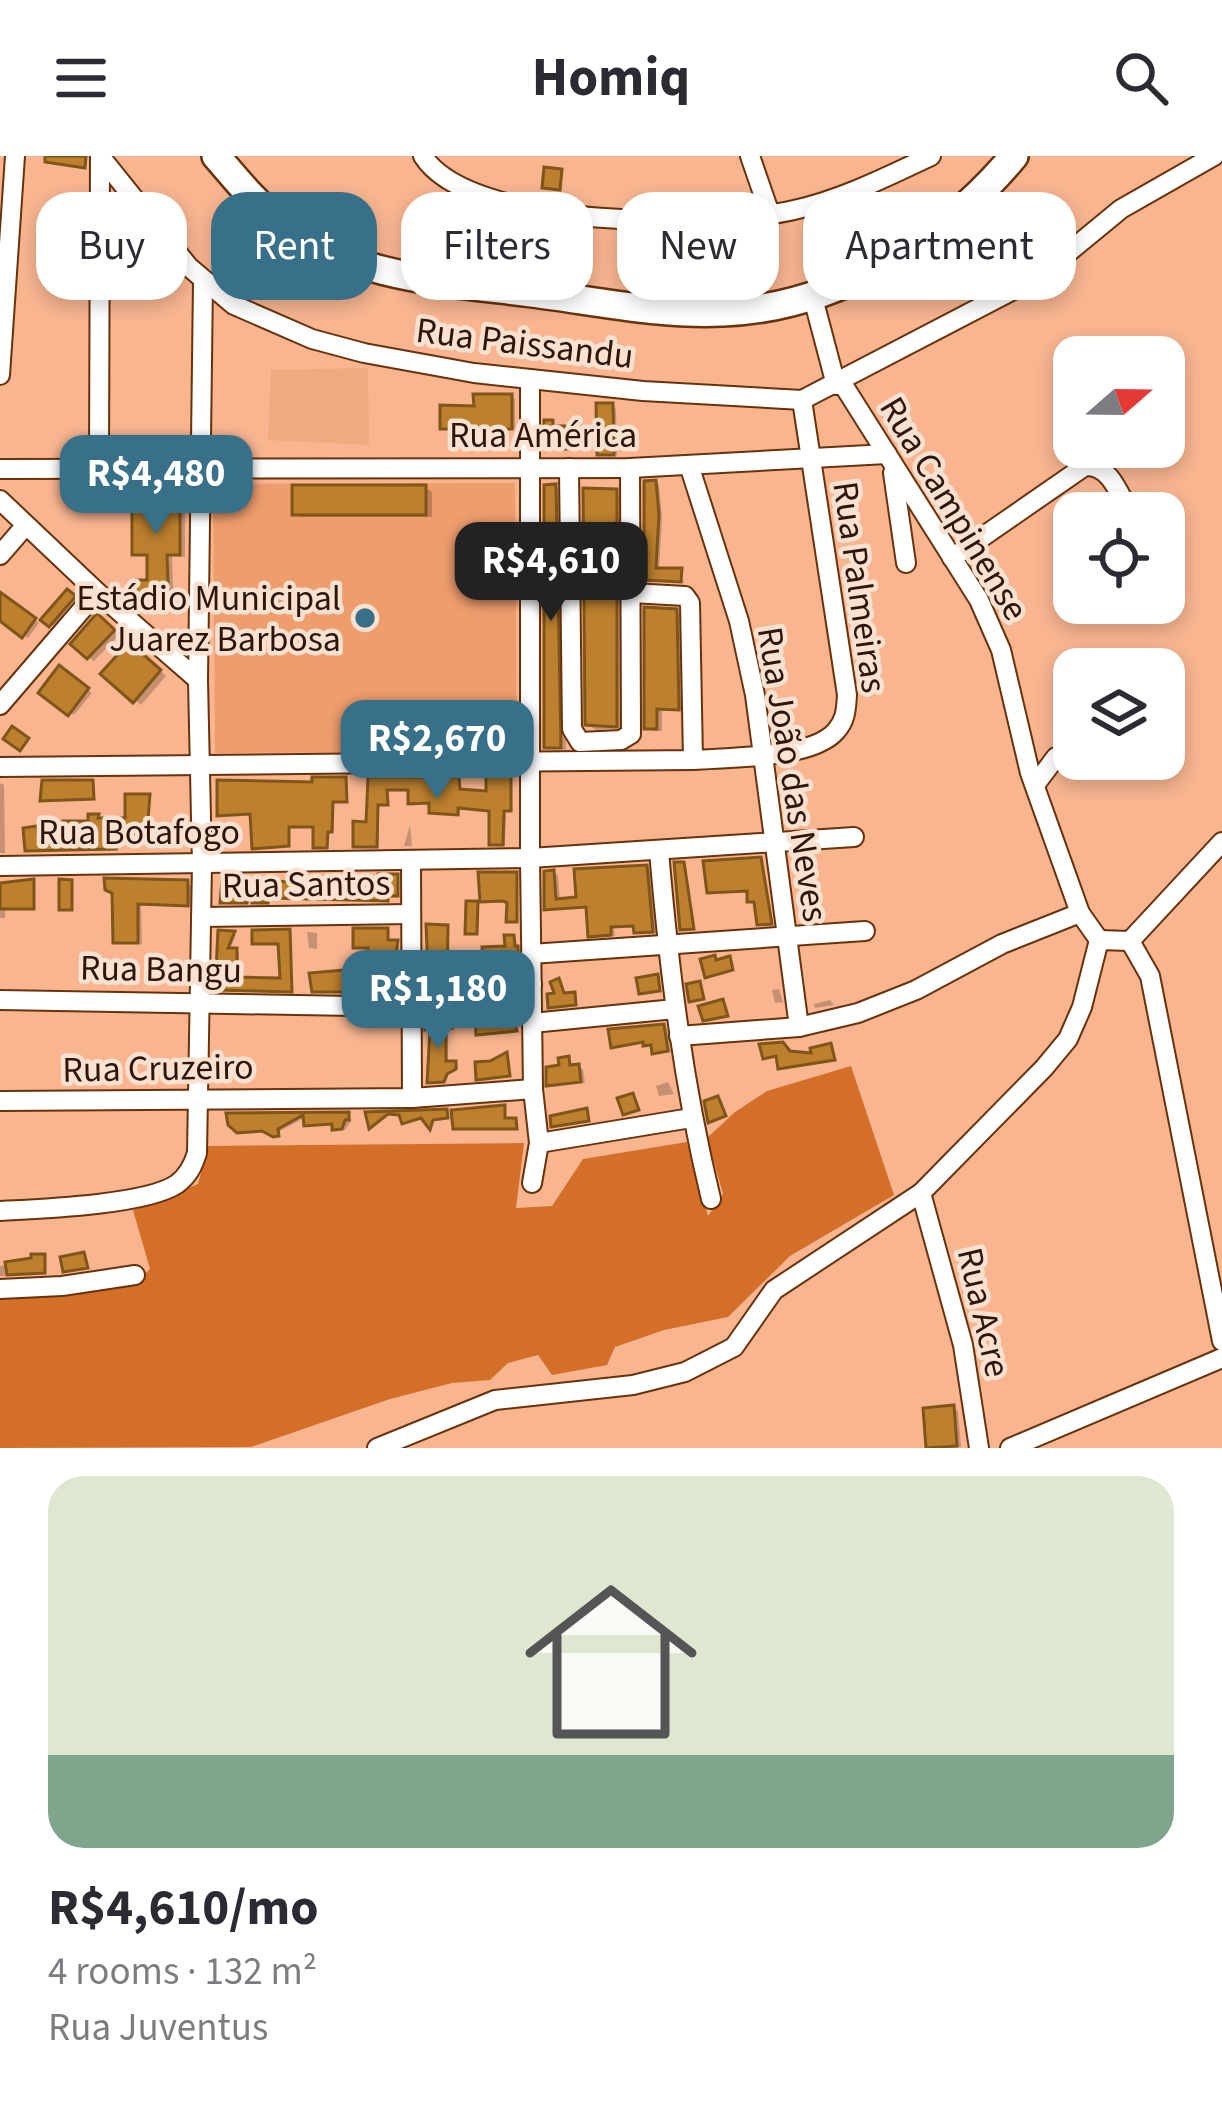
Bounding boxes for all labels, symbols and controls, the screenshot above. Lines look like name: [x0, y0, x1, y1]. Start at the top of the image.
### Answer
text: Homiq: [532, 40, 690, 117]
icon: menu: [48, 45, 114, 111]
icon: search: [1108, 45, 1174, 111]
chip: Buy: [36, 192, 187, 300]
chip: Rent: [211, 192, 377, 300]
chip: Filters: [401, 192, 593, 300]
chip: New: [617, 192, 779, 300]
chip: Apartment: [803, 192, 1076, 300]
street label: Rua Paissandu: [413, 305, 637, 382]
north arrow: [1053, 336, 1185, 468]
map controls: [1053, 336, 1185, 780]
street label: Rua Campinense: [867, 387, 1041, 630]
street label: Rua América: [449, 410, 637, 461]
pin: R$4,480: [45, 435, 267, 537]
text: R$4,480: [87, 446, 225, 502]
street label: Rua Palmeiras: [819, 478, 900, 696]
button: locate: [1053, 492, 1185, 624]
pin: R$4,610: [440, 522, 662, 624]
text: R$4,610: [482, 533, 620, 589]
place label: Estádio Municipal Juarez Barbosa: [76, 573, 341, 665]
marker: Estádio Municipal Juarez Barbosa: [352, 605, 378, 631]
street label: Rua João das Neves: [744, 623, 841, 925]
button: layers: [1053, 648, 1185, 780]
pin: R$2,670: [326, 700, 548, 802]
text: R$2,670: [368, 711, 506, 767]
street label: Rua Botafogo: [38, 807, 240, 858]
street label: Rua Santos: [221, 858, 391, 911]
street label: Rua Bangu: [79, 943, 242, 996]
pin: R$1,180: [327, 950, 549, 1052]
text: R$1,180: [369, 961, 507, 1017]
street label: Rua Cruzeiro: [62, 1041, 254, 1096]
street label: Rua Acre: [944, 1243, 1023, 1382]
icon: home: [503, 1554, 719, 1770]
text: R$4,610/mo: [48, 1872, 319, 1944]
text: 4 rooms · 132 m²: [48, 1944, 317, 2000]
text: Rua Juventus: [48, 2000, 268, 2056]

